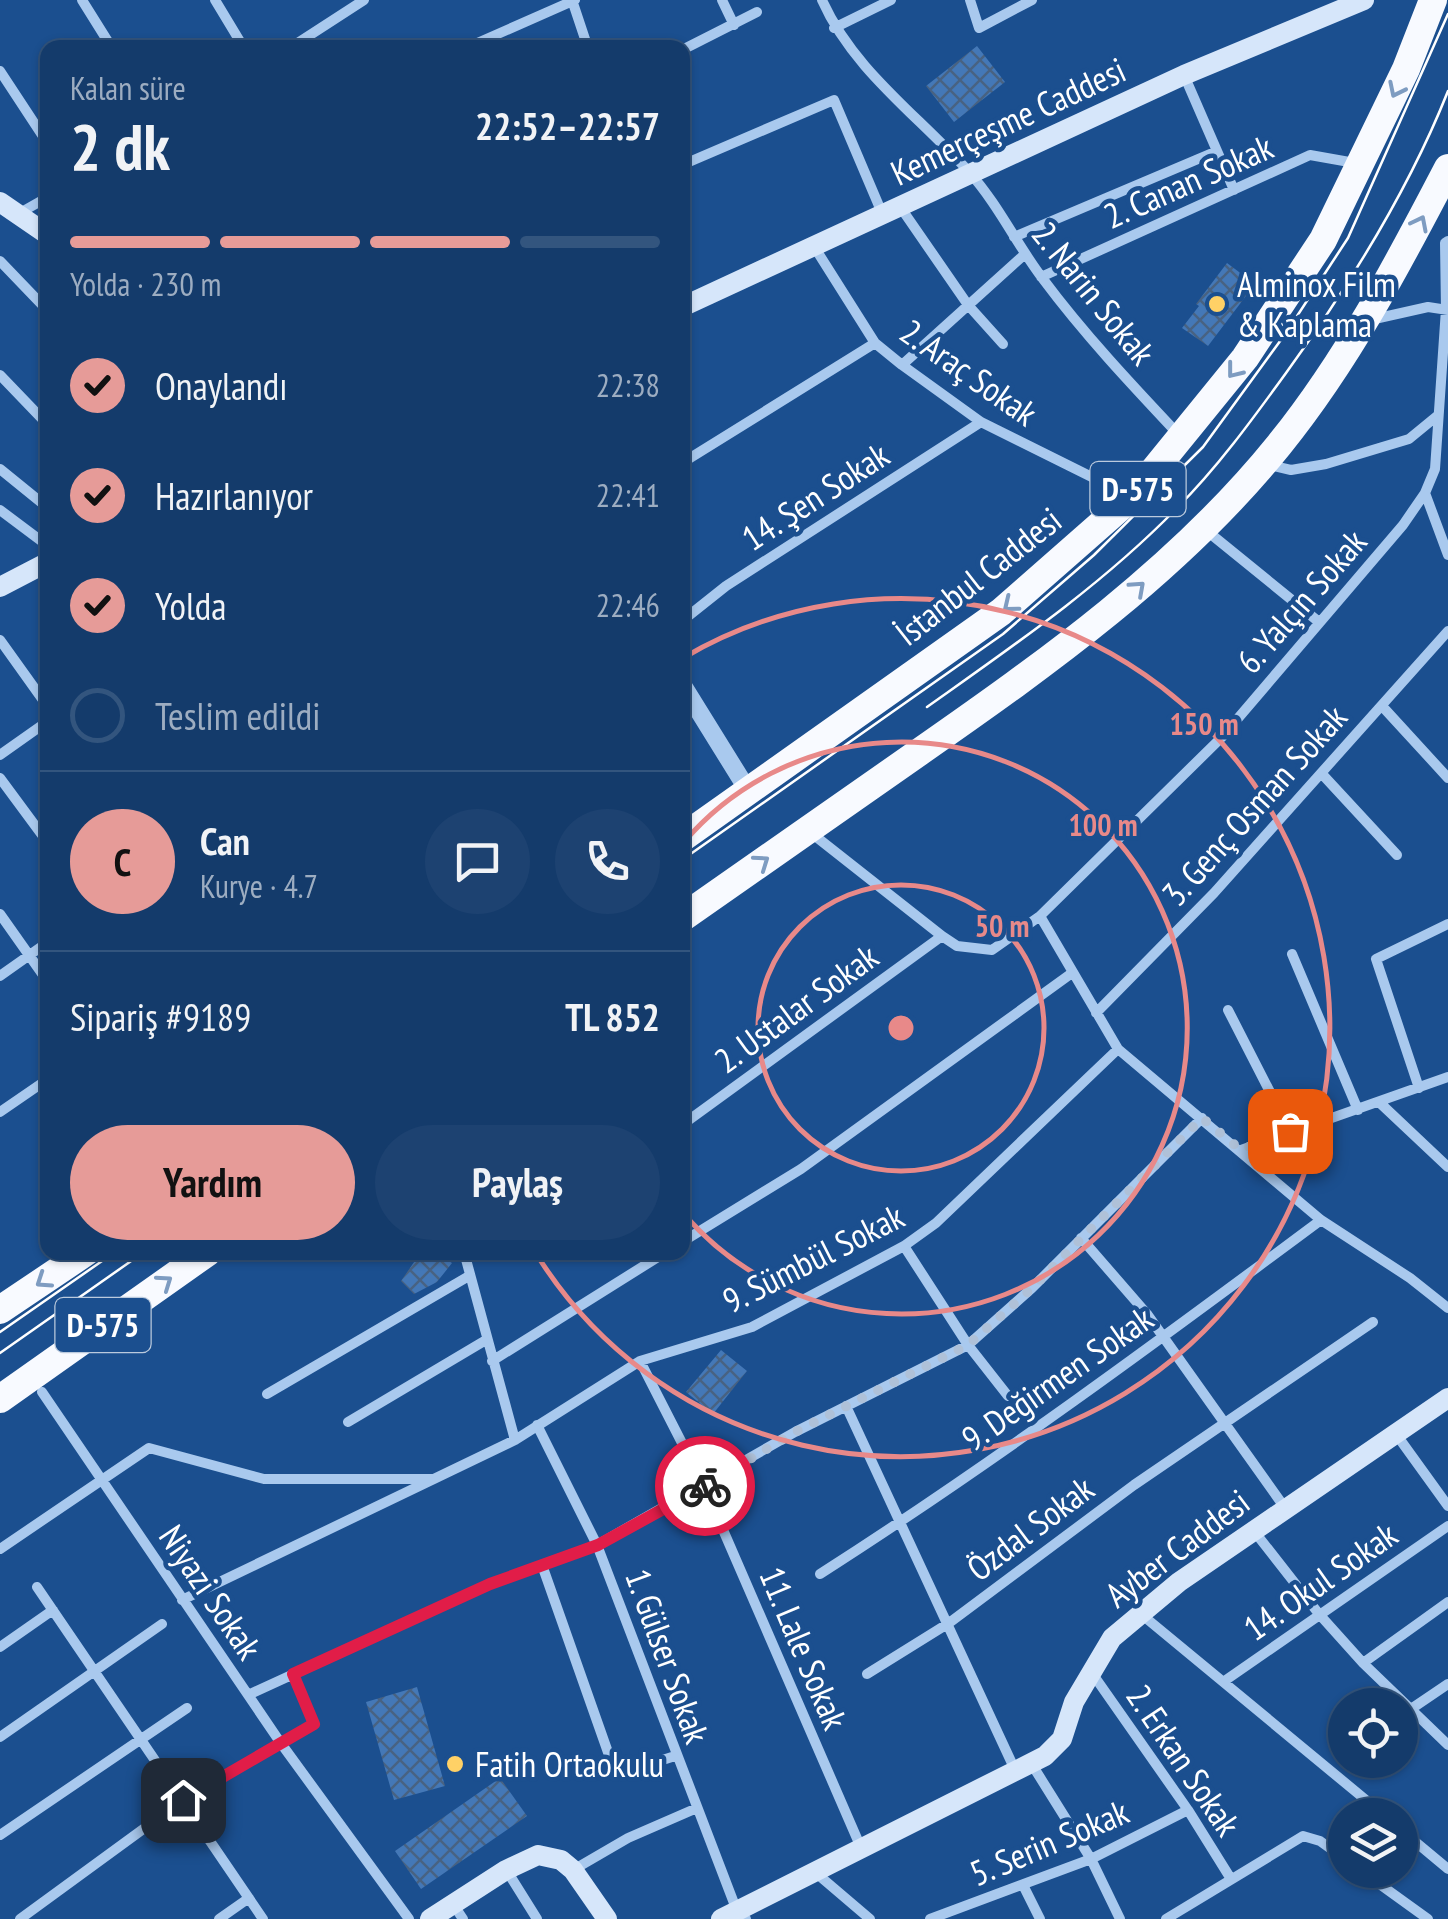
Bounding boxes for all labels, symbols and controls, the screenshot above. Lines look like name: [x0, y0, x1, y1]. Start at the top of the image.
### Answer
street label: Kemerçeşme Caddesi: [883, 47, 1133, 195]
text: Kalan süre: [70, 67, 186, 109]
one-way arrow: [1389, 80, 1409, 98]
text: 22:52–22:57: [475, 101, 660, 150]
text: 2 dk: [70, 104, 170, 188]
street label: 2. Canan Sokak: [1096, 123, 1280, 239]
street label: 2. Narin Sokak: [1022, 212, 1166, 374]
one-way arrow: [1408, 215, 1427, 233]
place label: Alminox Film & Kaplama: [1237, 261, 1396, 347]
text: Yolda · 230 m: [70, 263, 221, 305]
marker: Alminox Film & Kaplama: [1206, 293, 1228, 315]
street label: 2. Araç Sokak: [892, 308, 1047, 436]
icon: check: [70, 358, 125, 413]
one-way arrow: [1229, 360, 1246, 378]
text: Onaylandı: [155, 361, 287, 410]
text: 22:38: [596, 364, 660, 406]
street label: 14. Şen Sokak: [733, 431, 898, 561]
road number: D-575: [1090, 462, 1186, 516]
icon: check: [70, 468, 125, 523]
text: Hazırlanıyor: [155, 471, 313, 520]
text: 22:41: [596, 474, 660, 516]
street label: İstanbul Caddesi: [886, 497, 1070, 655]
street label: 6. Yalçın Sokak: [1226, 519, 1376, 683]
icon: check: [70, 578, 125, 633]
text: Yolda: [155, 581, 226, 630]
one-way arrow: [1126, 582, 1145, 600]
text: 22:46: [596, 584, 660, 626]
one-way arrow: [1003, 593, 1021, 611]
text: Teslim edildi: [155, 691, 320, 740]
street label: 3. Genç Osman Sokak: [1152, 694, 1357, 915]
text: 150 m: [1169, 704, 1239, 743]
text: 100 m: [1068, 805, 1138, 844]
button: chat: [425, 809, 530, 914]
button: phone: [555, 809, 660, 914]
text: Can: [200, 816, 250, 865]
text: C: [114, 837, 131, 886]
one-way arrow: [751, 856, 770, 874]
text: Kurye · 4.7: [200, 865, 318, 907]
text: 50 m: [975, 906, 1029, 945]
street label: 2. Ustalar Sokak: [705, 933, 887, 1083]
text: Sipariş #9189: [70, 992, 251, 1041]
text: TL 852: [565, 992, 660, 1041]
centre of rings: [883, 1010, 919, 1046]
pin: [1248, 1089, 1333, 1174]
icon: bag: [1263, 1104, 1318, 1159]
button: Yardım: [70, 1125, 355, 1240]
button: Paylaş: [375, 1125, 660, 1240]
street label: 9. Sümbül Sokak: [715, 1193, 912, 1323]
one-way arrow: [36, 1269, 54, 1288]
one-way arrow: [154, 1276, 173, 1294]
street label: 9. Değirmen Sokak: [952, 1295, 1162, 1461]
road number: D-575: [56, 1298, 150, 1352]
courier: [655, 1436, 755, 1536]
icon: bike: [678, 1459, 733, 1514]
street label: Özdal Sokak: [957, 1465, 1103, 1591]
street label: Ayber Caddesi: [1096, 1479, 1258, 1617]
street label: 14. Okul Sokak: [1234, 1511, 1406, 1651]
street label: Niyazi Sokak: [149, 1516, 273, 1668]
street label: 11. Lale Sokak: [749, 1560, 859, 1737]
street label: 1. Gülser Sokak: [615, 1563, 721, 1750]
street label: 2. Erkan Sokak: [1116, 1675, 1252, 1845]
map controls: [1328, 1688, 1418, 1888]
button: locate: [1328, 1688, 1418, 1778]
place label: Fatih Ortaokulu: [475, 1741, 664, 1787]
marker: Fatih Ortaokulu: [444, 1753, 466, 1775]
pin: [141, 1758, 226, 1843]
icon: home: [156, 1773, 211, 1828]
street label: 5. Serin Sokak: [963, 1788, 1136, 1896]
button: layers: [1328, 1798, 1418, 1888]

